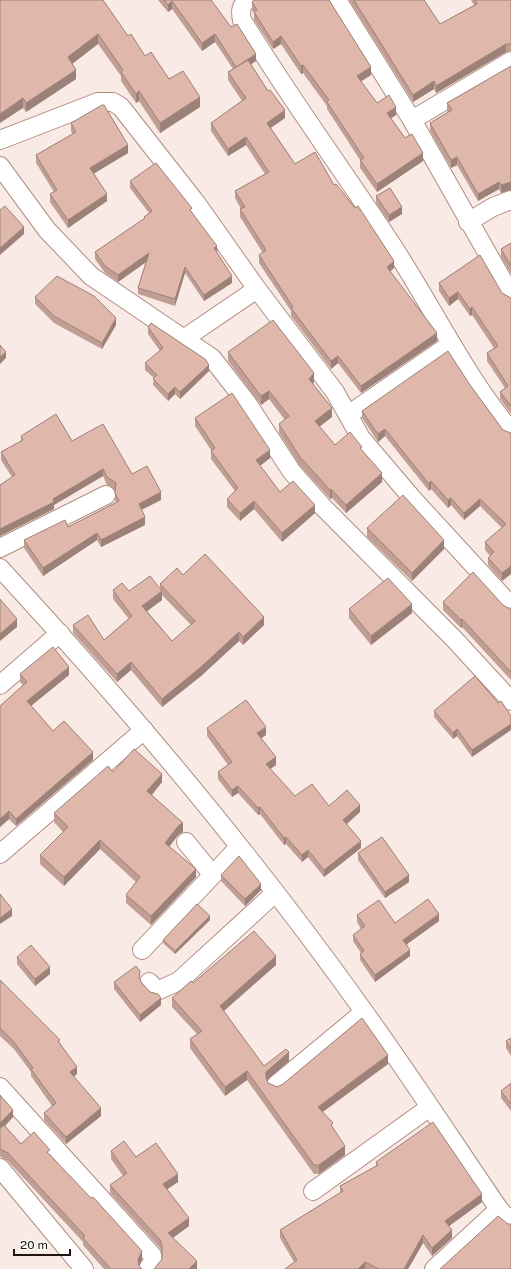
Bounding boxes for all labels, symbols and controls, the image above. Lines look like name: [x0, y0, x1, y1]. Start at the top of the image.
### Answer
scale bar: [14, 1231, 70, 1257]
text: 20 m: [20, 1238, 48, 1252]

